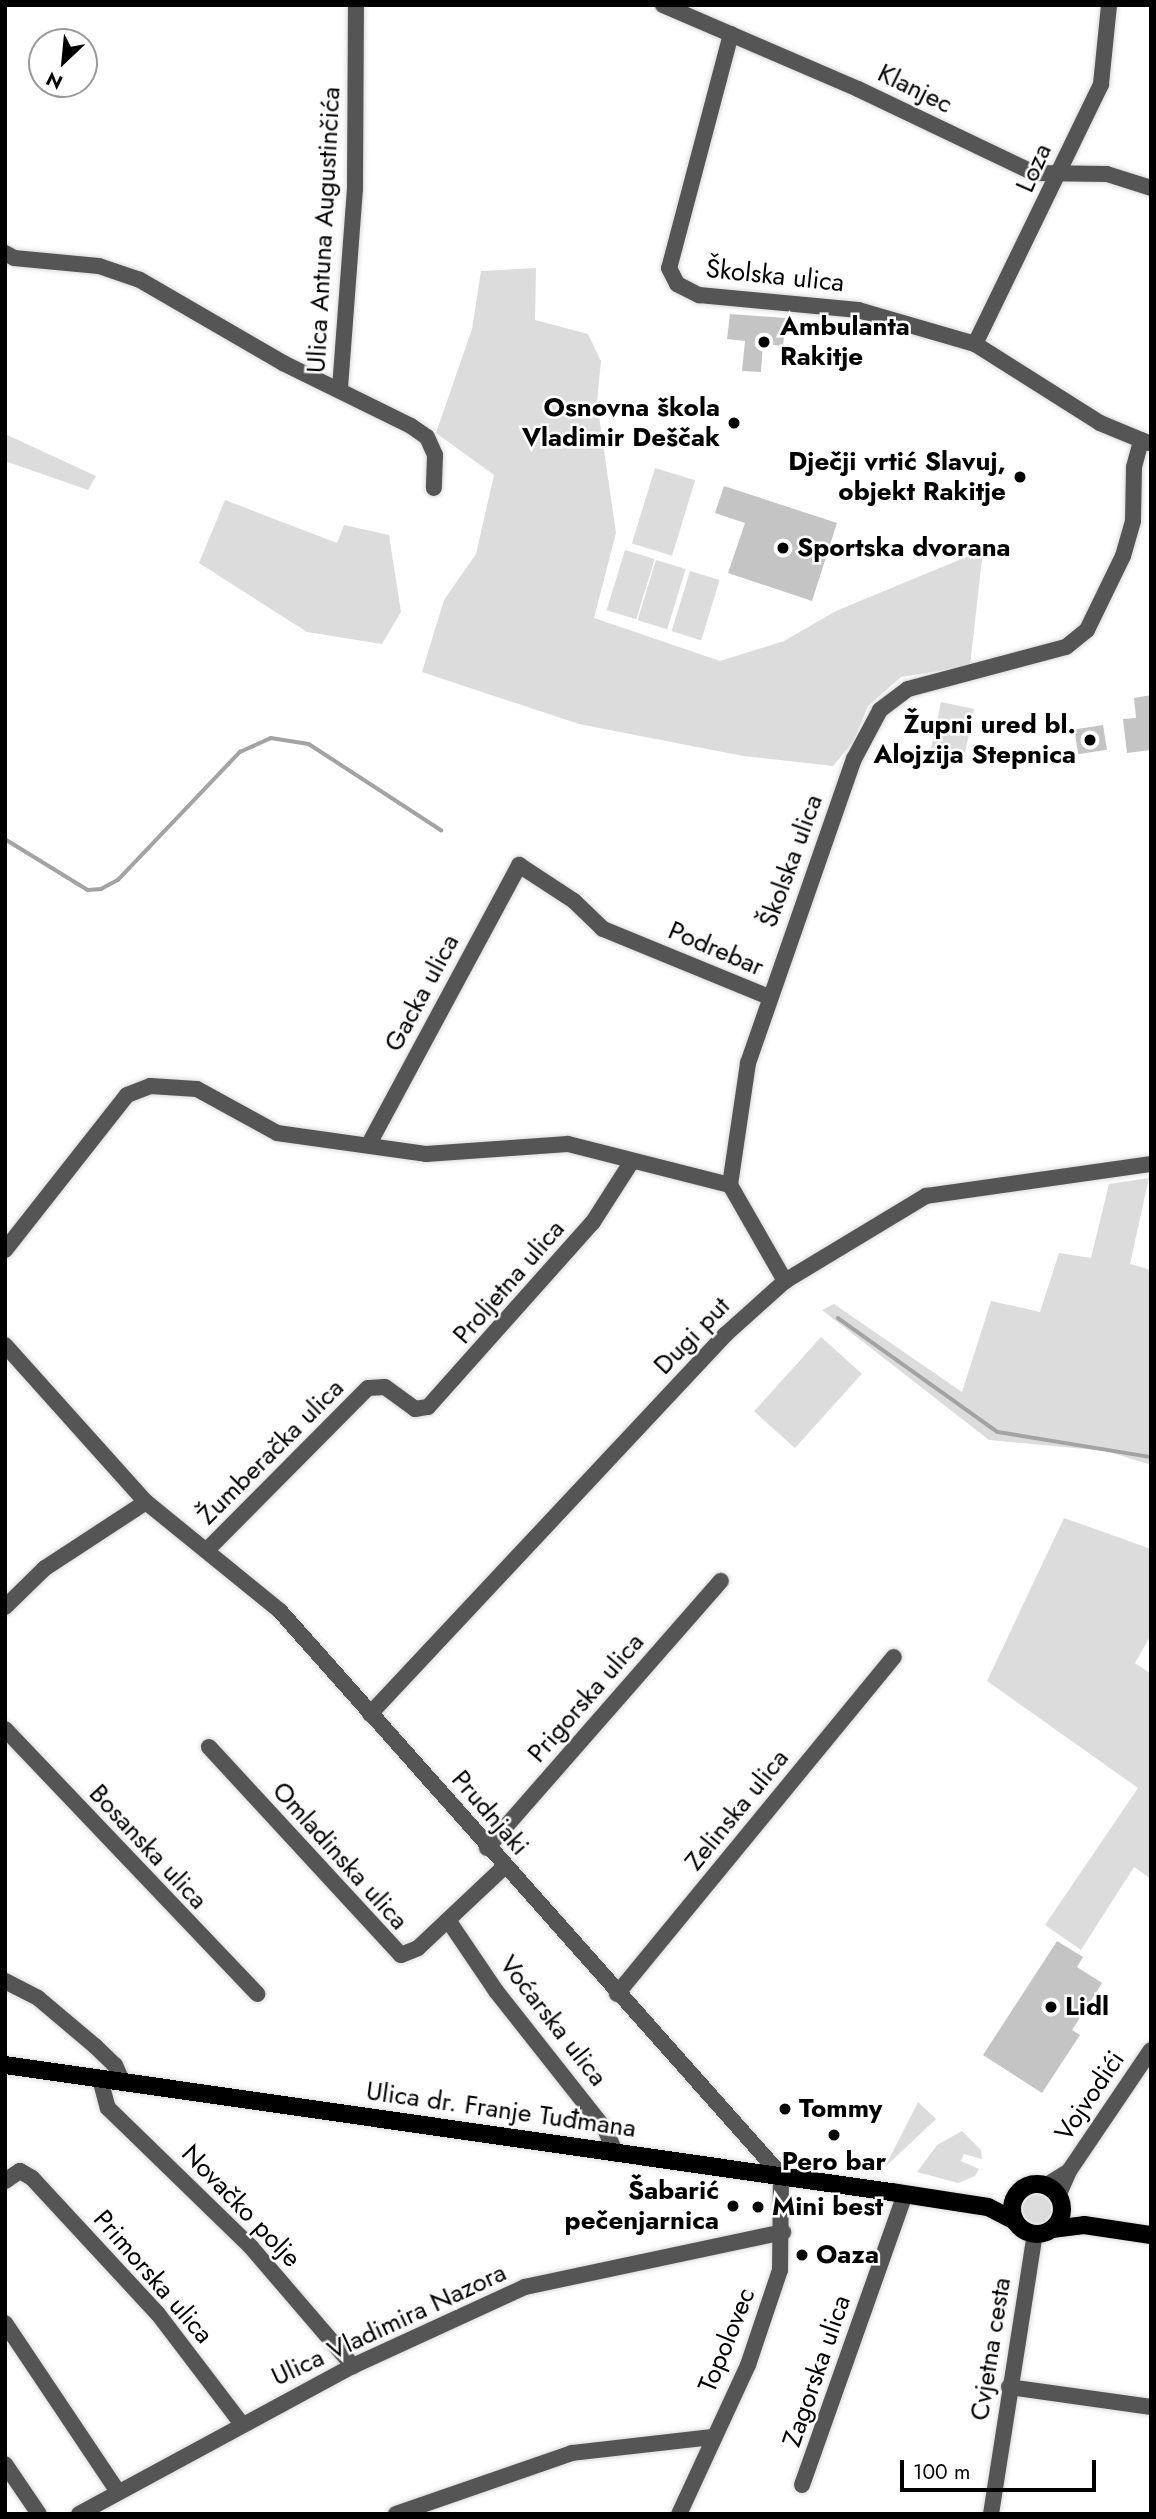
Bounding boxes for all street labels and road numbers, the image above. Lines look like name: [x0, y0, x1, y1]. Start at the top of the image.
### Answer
street label: Klanjec: [873, 58, 957, 120]
street label: Ulica Antuna Augustinčića: [301, 86, 347, 374]
street label: Loza: [1010, 139, 1058, 197]
street label: Školska ulica: [704, 253, 846, 299]
street label: Školska ulica: [753, 790, 829, 932]
street label: Podrebar: [664, 915, 768, 983]
street label: Gacka ulica: [378, 929, 466, 1057]
street label: Proljetna ulica: [447, 1214, 571, 1350]
street label: Dugi put: [648, 1291, 736, 1381]
street label: Žumberačka ulica: [192, 1373, 350, 1531]
street label: Prigorska ulica: [521, 1627, 651, 1769]
street label: Zelinska ulica: [679, 1743, 795, 1877]
street label: Prudnjaki: [445, 1764, 535, 1862]
street label: Omladinska ulica: [265, 1776, 415, 1936]
street label: Bosanska ulica: [82, 1778, 214, 1916]
street label: Voćarska ulica: [492, 1950, 614, 2092]
street label: Vojvodići: [1049, 2045, 1131, 2147]
street label: Ulica dr. Franje Tuđmana: [364, 2076, 638, 2144]
street label: Novačko polje: [175, 2138, 307, 2274]
street label: Primorska ulica: [87, 2204, 219, 2350]
street label: Ulica Vladimira Nazora: [267, 2257, 511, 2393]
street label: Cvjetna cesta: [964, 2275, 1018, 2423]
street label: Topolovec: [692, 2283, 762, 2397]
street label: Zagorska ulica: [777, 2291, 857, 2451]

